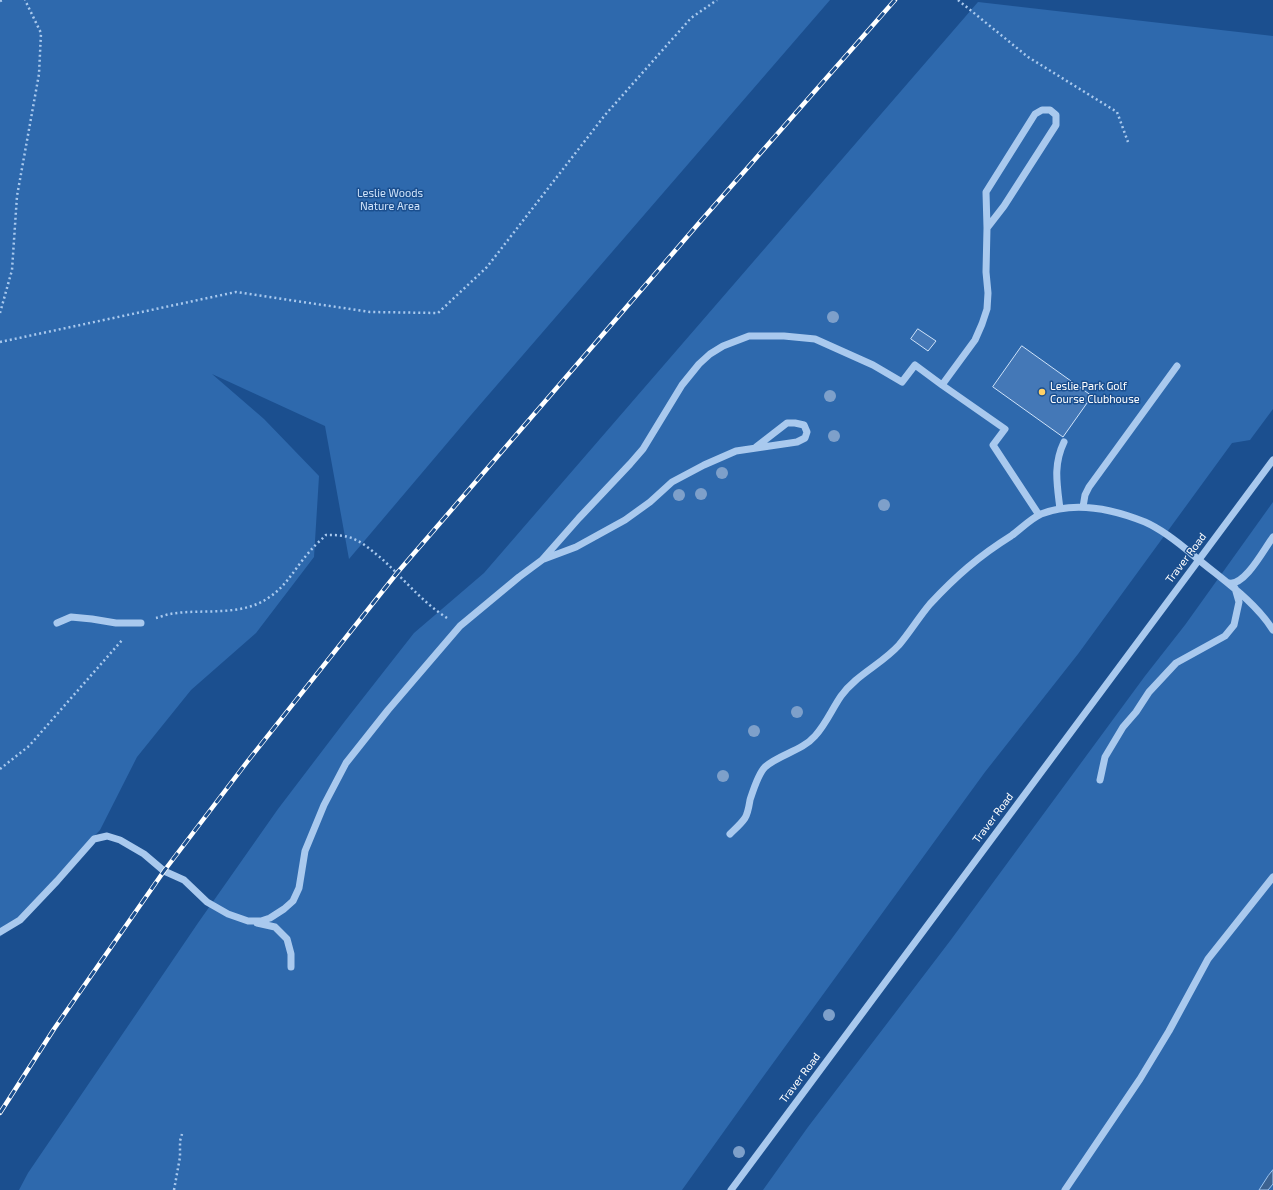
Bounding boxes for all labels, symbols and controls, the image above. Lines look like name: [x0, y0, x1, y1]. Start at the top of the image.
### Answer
park label: Leslie Woods Nature Area: [357, 186, 423, 212]
place label: Leslie Park Golf Course Clubhouse: [1050, 379, 1140, 405]
marker: Leslie Park Golf Course Clubhouse: [1037, 387, 1047, 397]
street label: Traver Road: [1163, 530, 1209, 586]
street label: Traver Road: [970, 790, 1016, 846]
street label: Traver Road: [777, 1050, 823, 1106]

